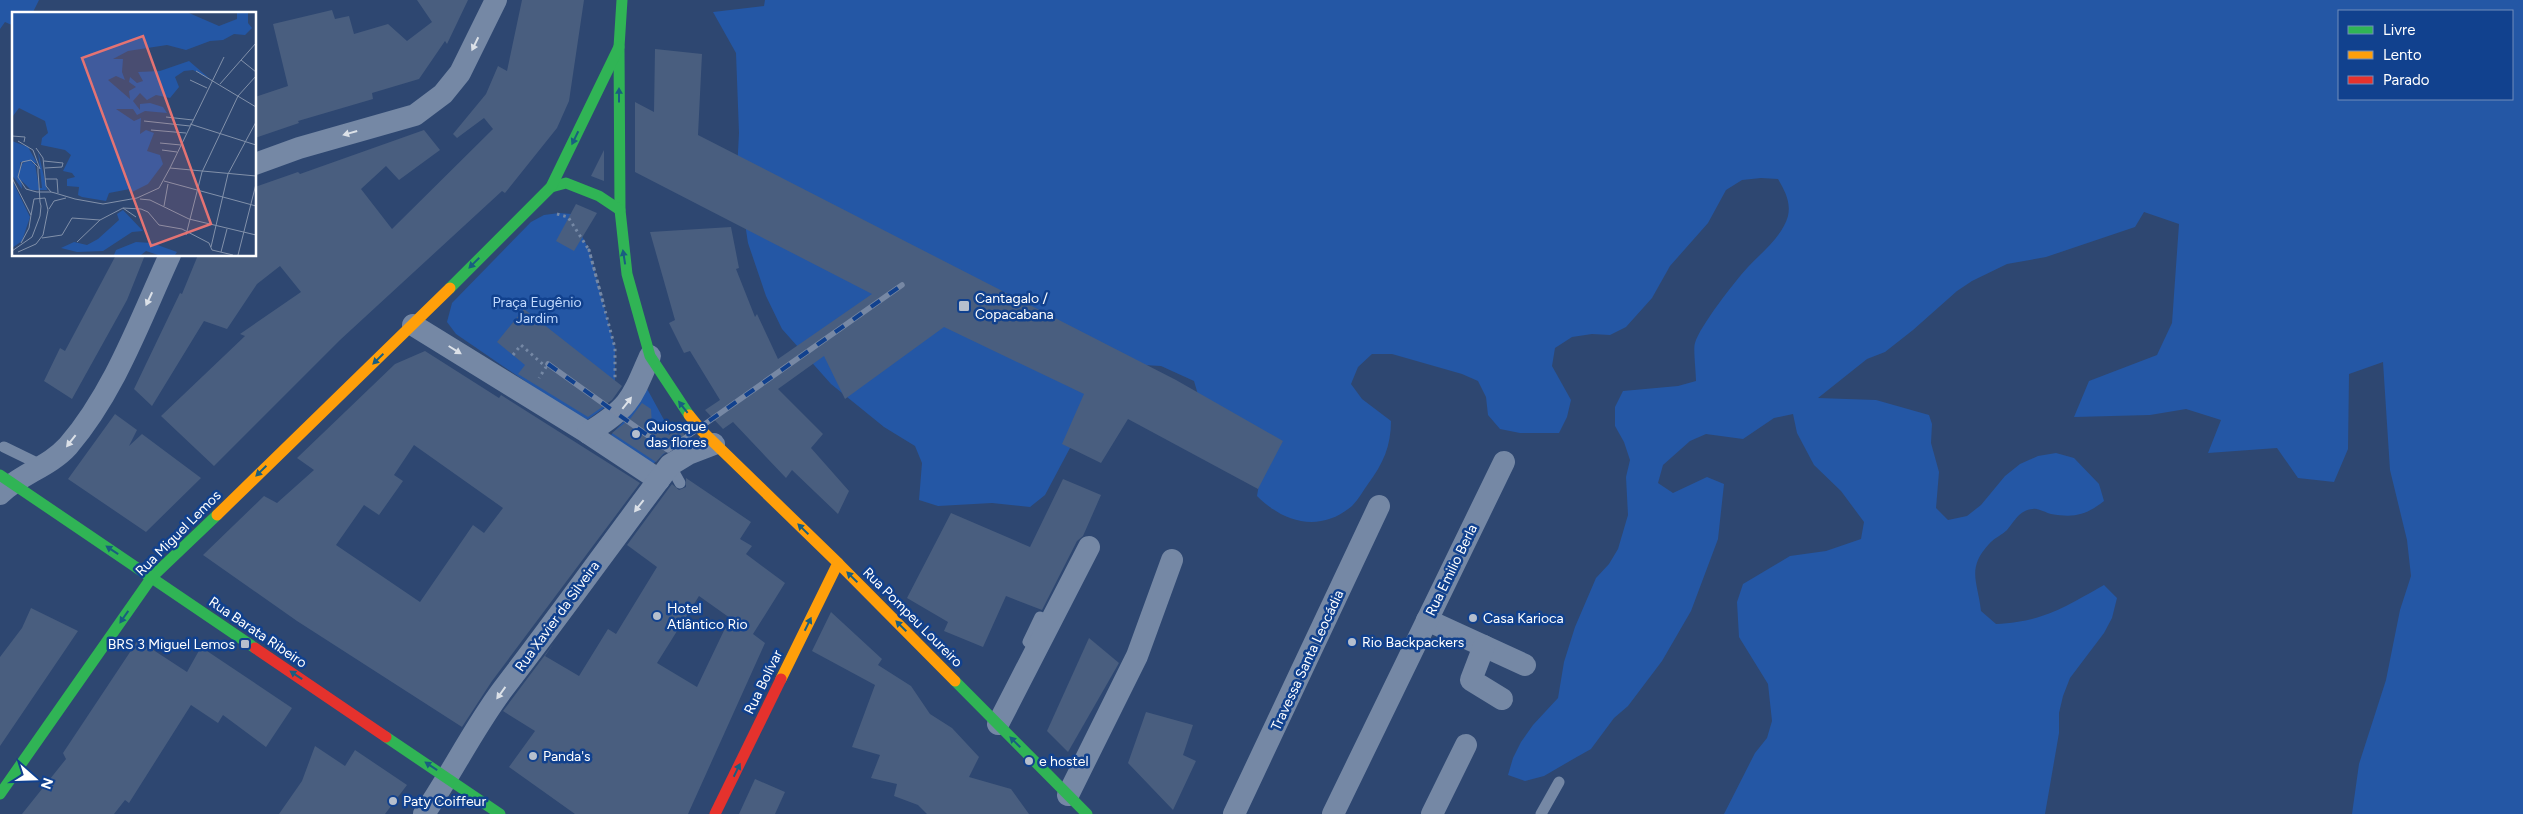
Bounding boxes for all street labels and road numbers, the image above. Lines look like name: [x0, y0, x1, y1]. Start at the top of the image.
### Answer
street label: Rua Miguel Lemos: [132, 487, 225, 580]
street label: Rua Emilio Berla: [1422, 522, 1481, 619]
street label: Rua Xavier da Silveira: [512, 558, 603, 675]
street label: Rua Pompeu Loureiro: [859, 564, 966, 671]
street label: Travessa Santa Leocádia: [1267, 587, 1347, 733]
street label: Rua Barata Ribeiro: [205, 593, 310, 671]
street label: Rua Bolívar: [741, 647, 786, 717]

